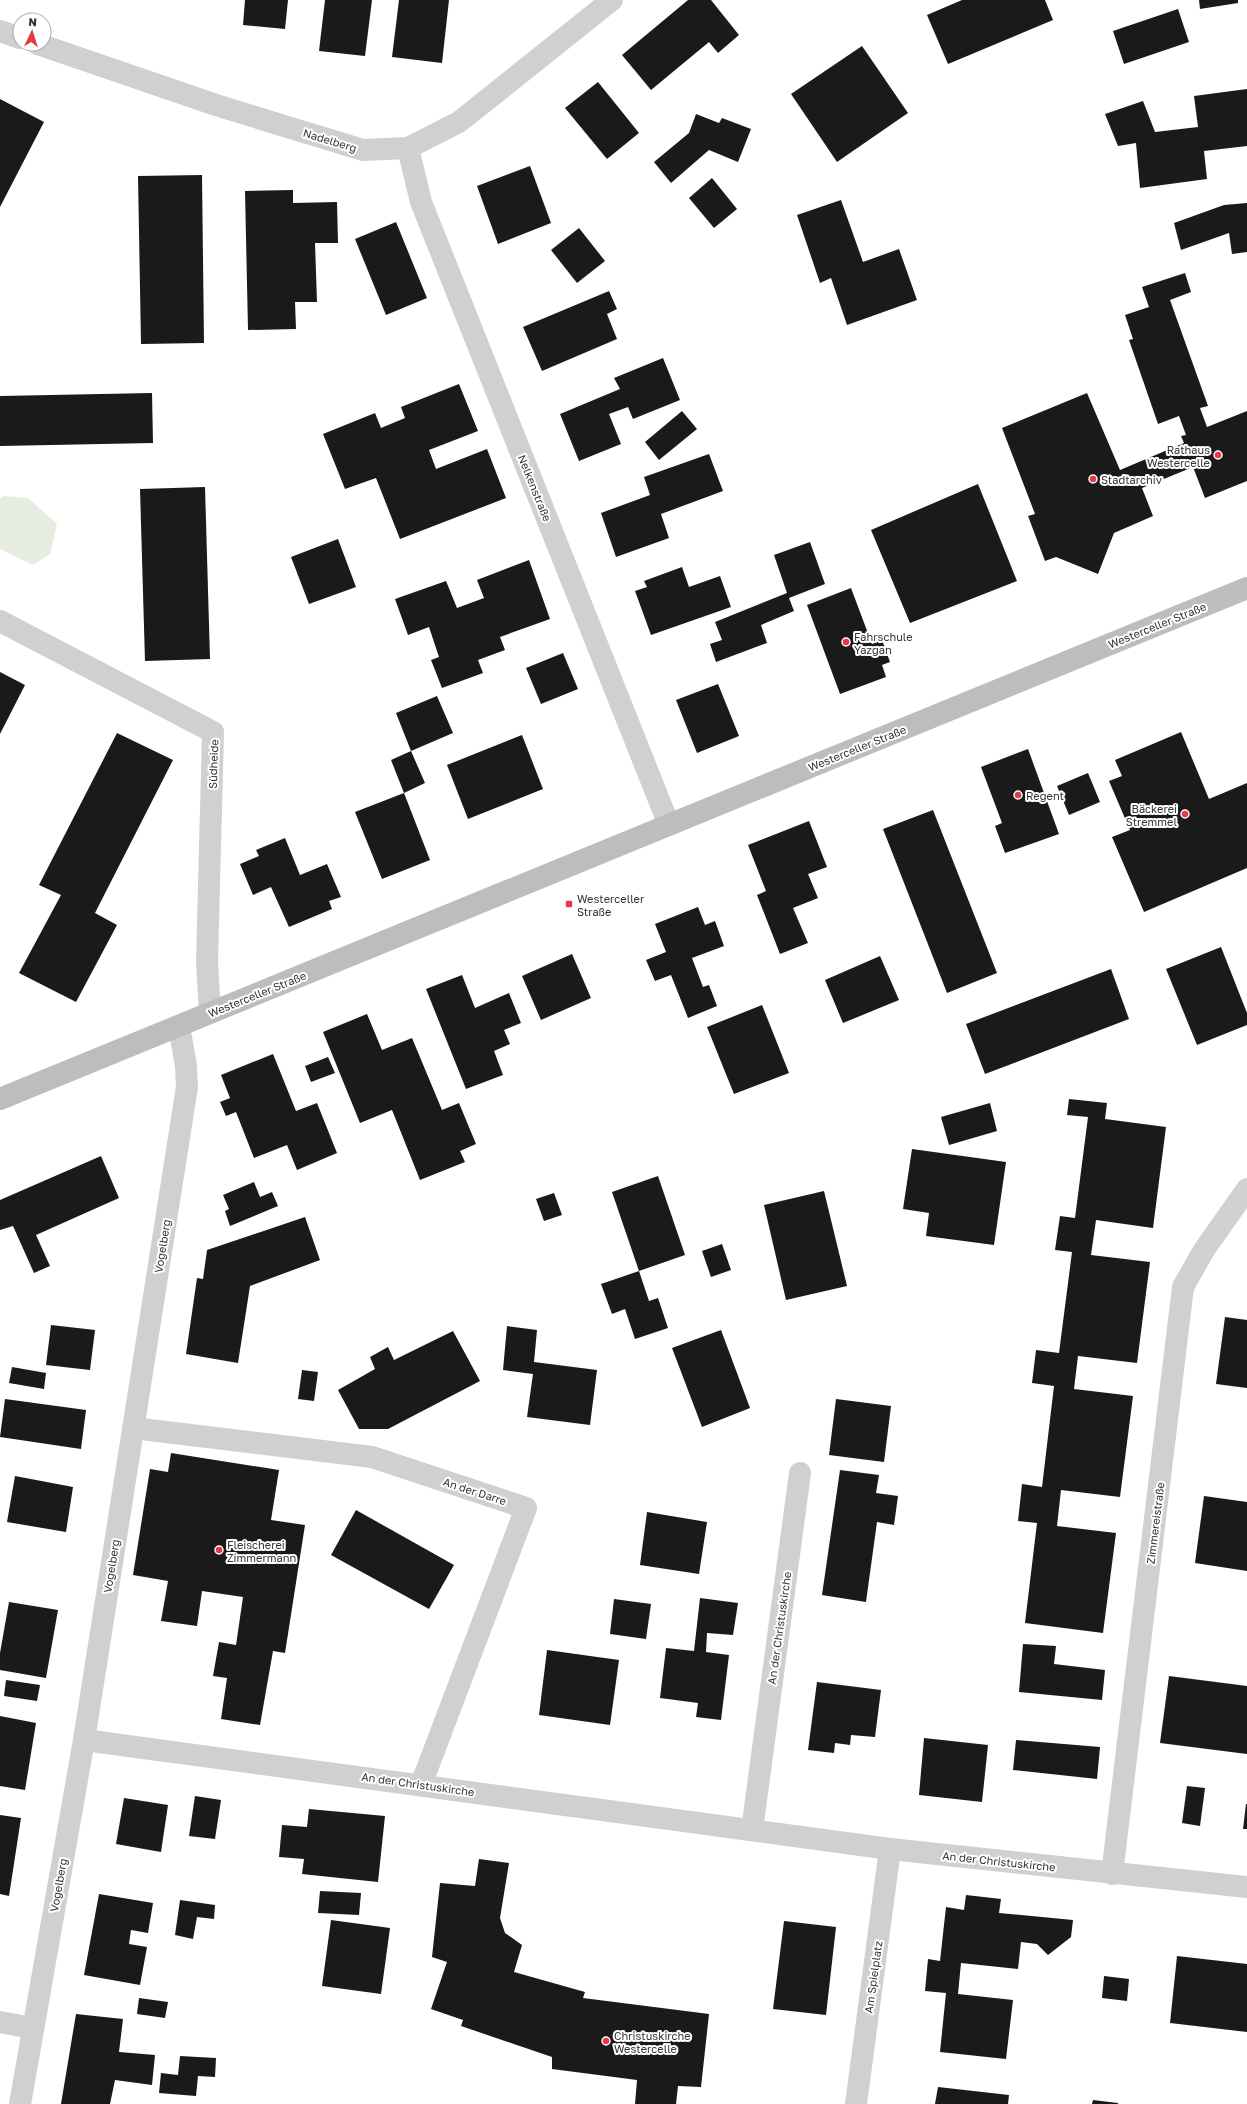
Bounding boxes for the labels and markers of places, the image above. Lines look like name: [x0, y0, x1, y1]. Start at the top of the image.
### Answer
place label: Rathaus Westercelle: [1147, 443, 1210, 469]
marker: Rathaus Westercelle: [1213, 450, 1223, 460]
place label: Stadtarchiv: [1101, 473, 1162, 486]
marker: Stadtarchiv: [1088, 474, 1098, 484]
place label: Fahrschule Yazgan: [854, 630, 913, 656]
marker: Fahrschule Yazgan: [841, 637, 851, 647]
place label: Regent: [1026, 789, 1064, 802]
marker: Regent: [1013, 790, 1023, 800]
place label: Bäckerei Stremmel: [1126, 802, 1177, 828]
marker: Bäckerei Stremmel: [1180, 809, 1190, 819]
place label: Westerceller Straße: [577, 892, 645, 918]
marker: Westerceller Straße: [564, 899, 574, 909]
place label: Fleischerei Zimmermann: [227, 1538, 296, 1564]
marker: Fleischerei Zimmermann: [214, 1545, 224, 1555]
place label: Christuskirche Westercelle: [614, 2029, 691, 2055]
marker: Christuskirche Westercelle: [601, 2036, 611, 2046]

